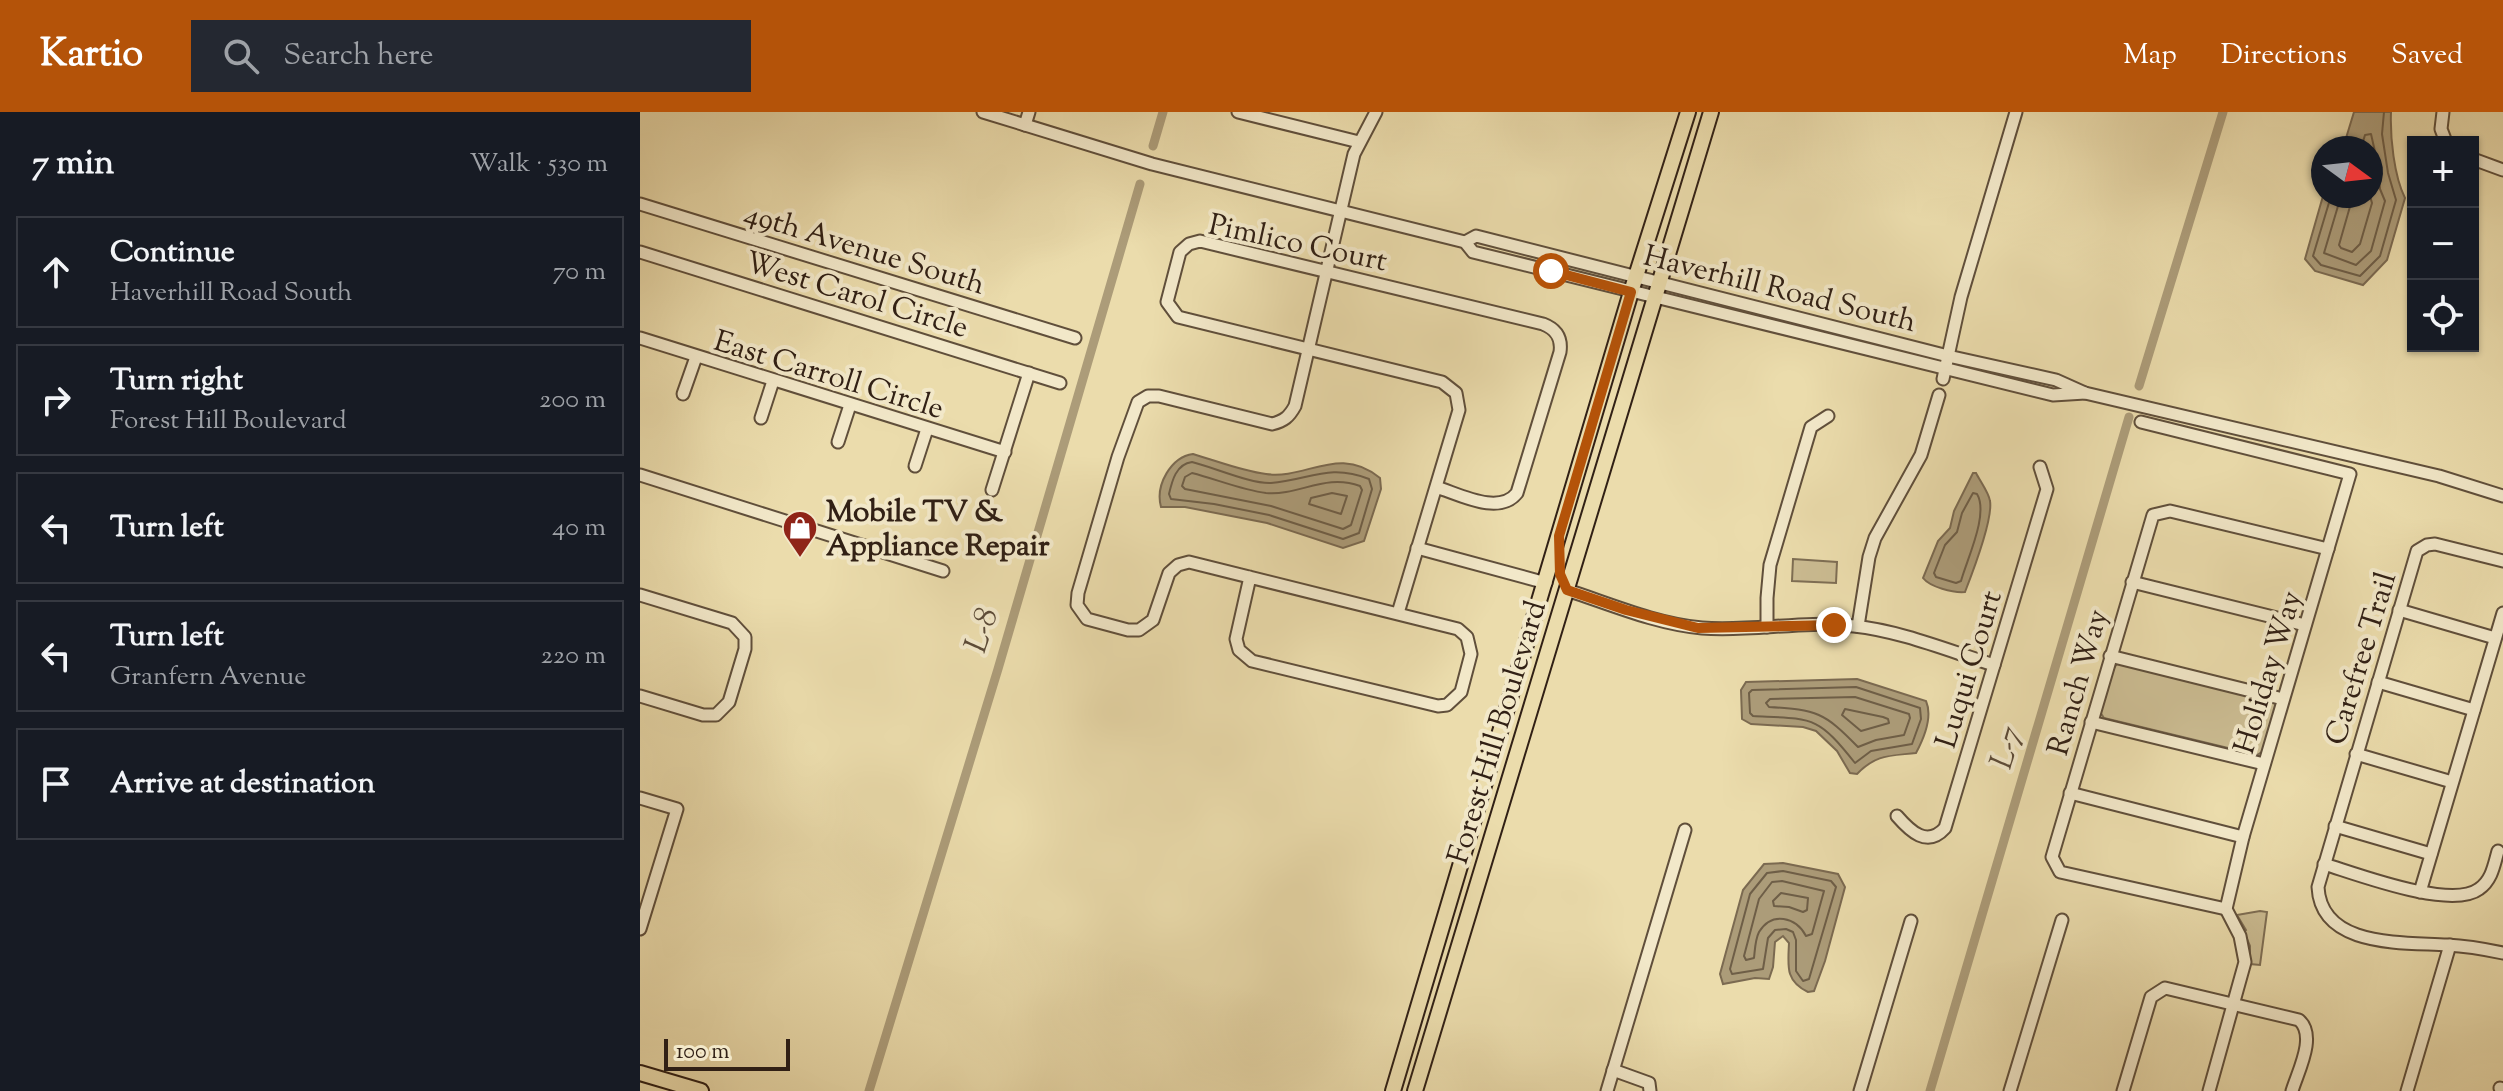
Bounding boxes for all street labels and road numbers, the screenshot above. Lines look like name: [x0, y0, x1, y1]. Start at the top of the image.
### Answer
street label: 49th Avenue South: [739, 193, 990, 308]
street label: Pimlico Court: [1204, 205, 1391, 284]
street label: Haverhill Road South: [1639, 236, 1921, 345]
street label: West Carol Circle: [739, 242, 973, 351]
street label: East Carroll Circle: [708, 321, 948, 432]
street label: Carefree Trail: [2316, 567, 2409, 751]
street label: Luqui Court: [1926, 586, 2015, 754]
street label: Holiday Way: [2224, 586, 2315, 760]
street label: Forest Hill Boulevard: [1438, 596, 1559, 870]
street label: Ranch Way: [2038, 605, 2121, 761]

